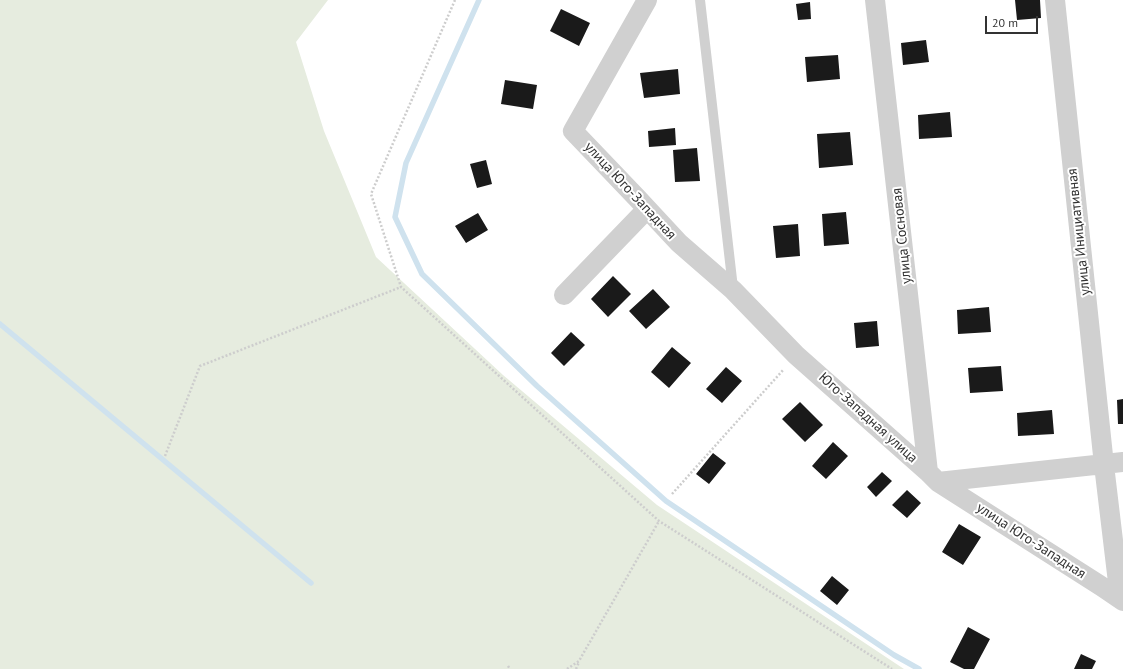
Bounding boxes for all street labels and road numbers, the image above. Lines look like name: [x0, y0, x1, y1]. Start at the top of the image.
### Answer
street label: улица Юго-Западная: [581, 139, 679, 243]
street label: улица Инициативная: [1064, 168, 1094, 296]
street label: улица Сосновая: [889, 187, 915, 285]
street label: Юго-Западная улица: [815, 369, 921, 467]
street label: улица Юго-Западная: [973, 499, 1089, 583]

